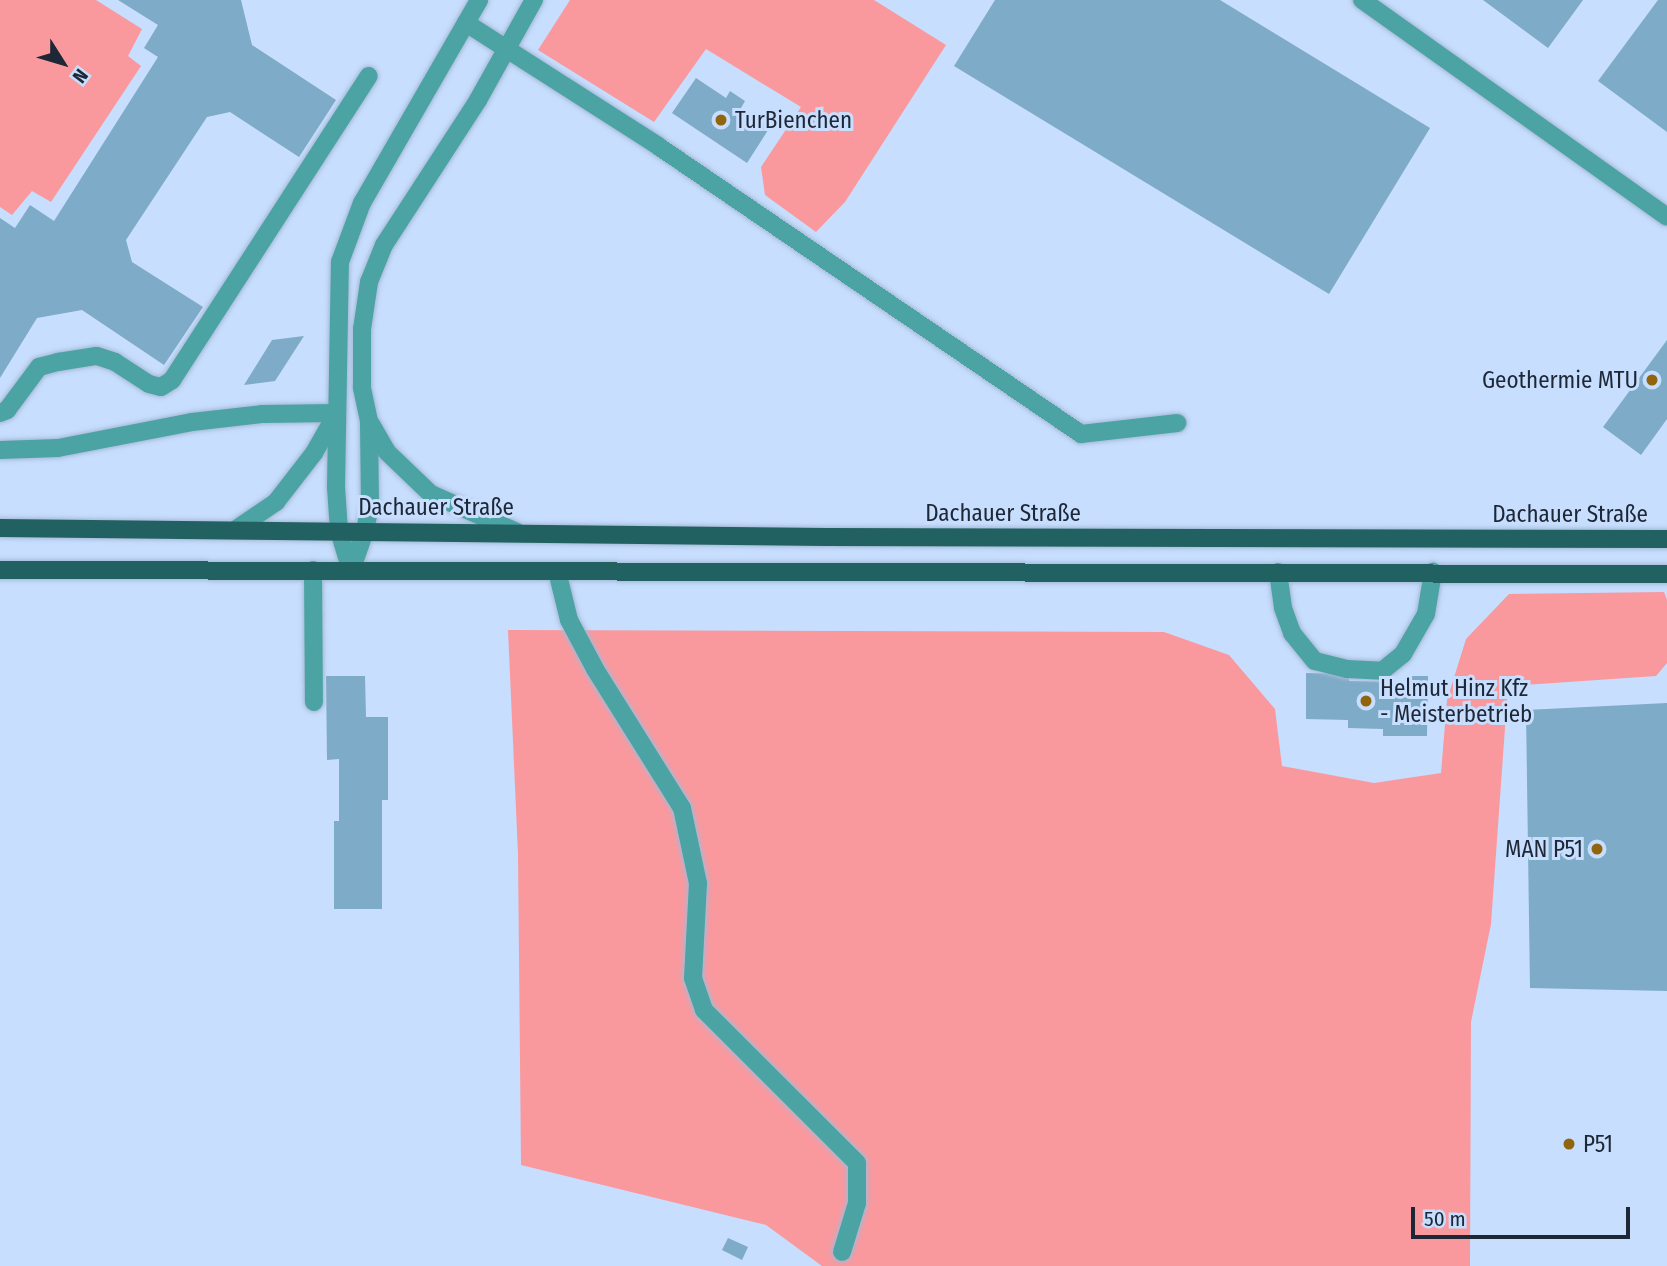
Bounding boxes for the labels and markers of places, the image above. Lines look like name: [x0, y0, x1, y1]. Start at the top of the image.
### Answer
place label: TurBienchen: [735, 106, 852, 134]
marker: TurBienchen: [713, 112, 729, 128]
place label: Geothermie MTU: [1482, 366, 1638, 394]
marker: Geothermie MTU: [1644, 372, 1660, 388]
place label: Helmut Hinz Kfz - Meisterbetrieb: [1380, 674, 1532, 728]
marker: Helmut Hinz Kfz - Meisterbetrieb: [1358, 693, 1374, 709]
place label: MAN P51: [1505, 835, 1583, 863]
marker: MAN P51: [1589, 841, 1605, 857]
place label: P51: [1583, 1130, 1613, 1158]
marker: P51: [1561, 1136, 1577, 1152]

